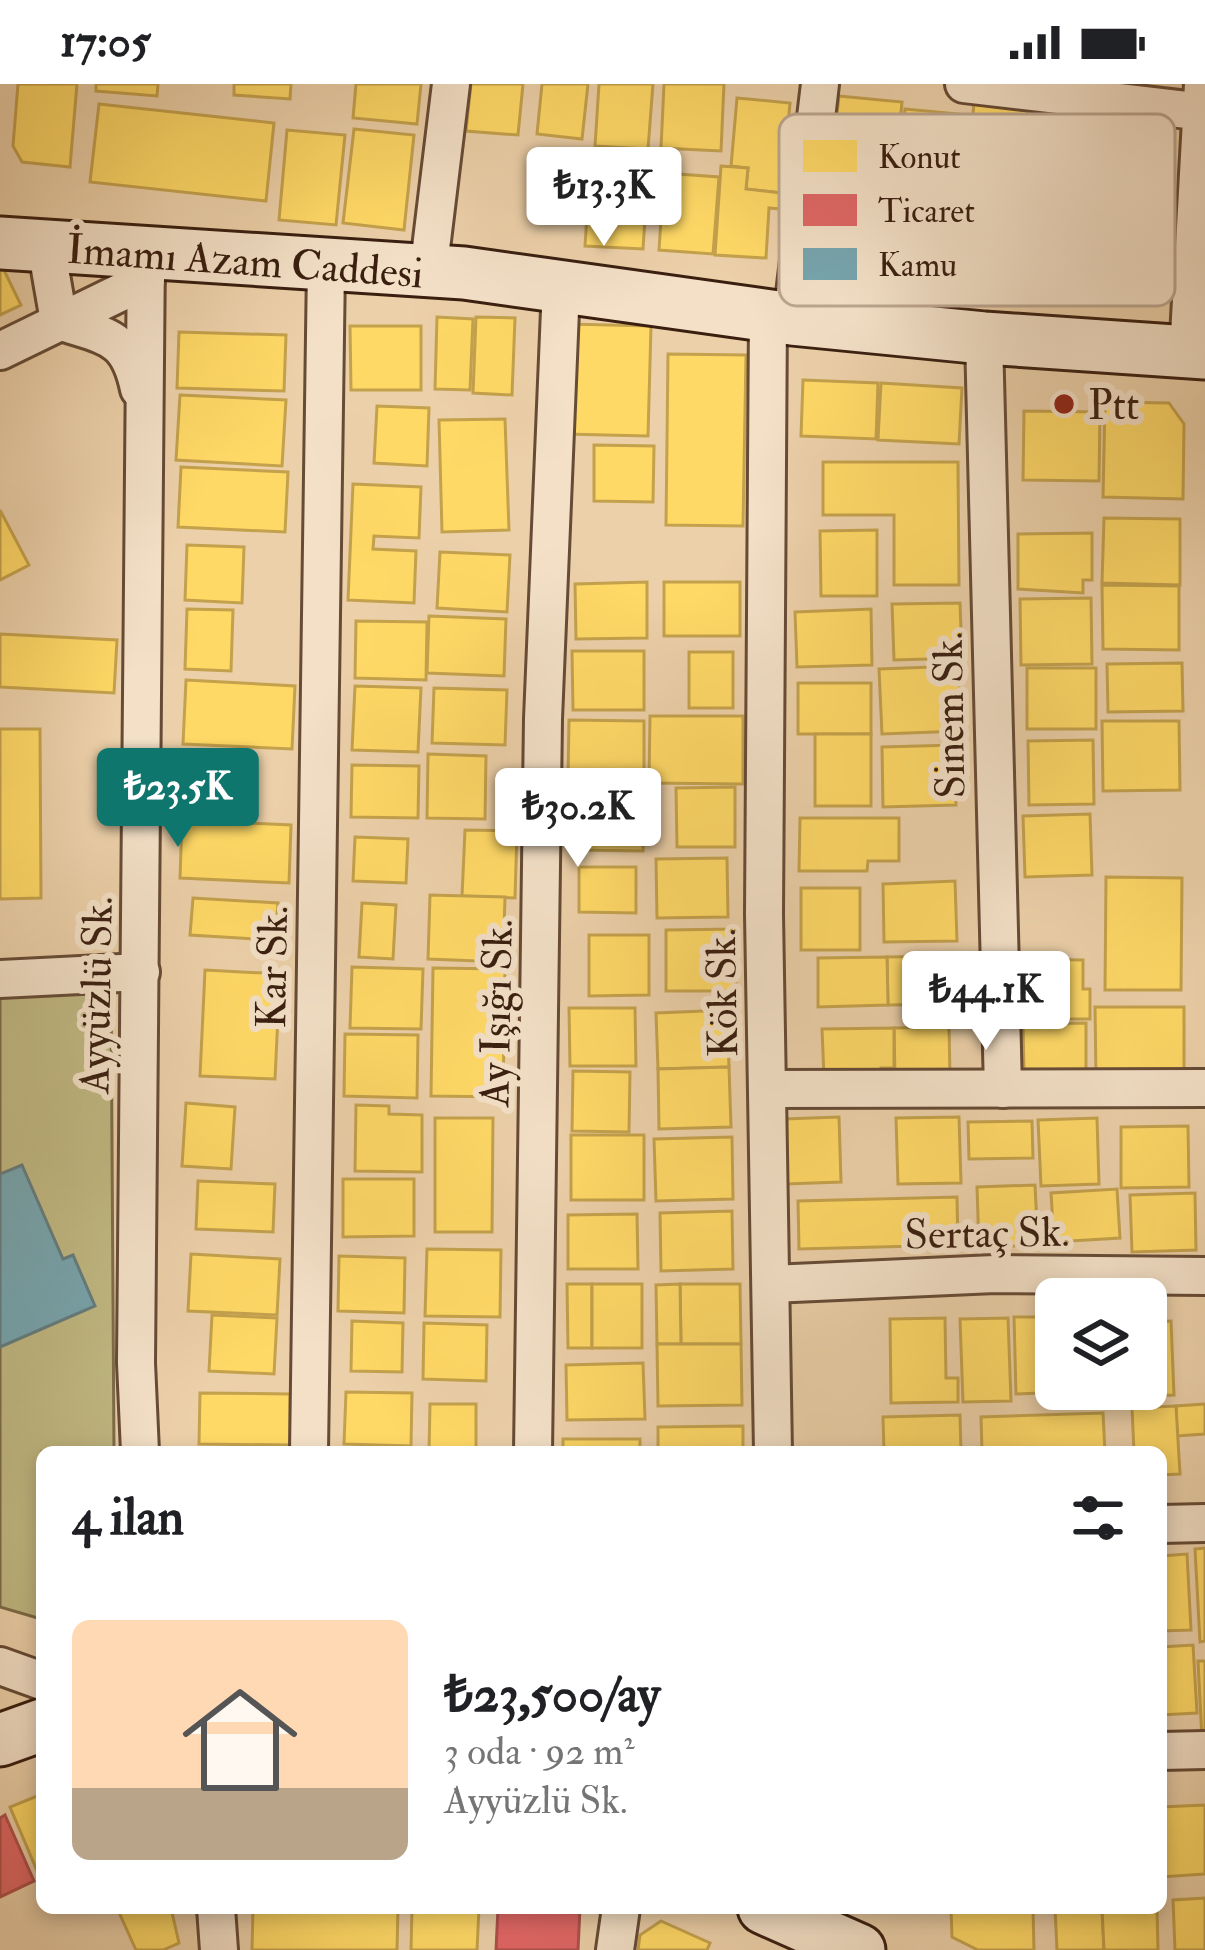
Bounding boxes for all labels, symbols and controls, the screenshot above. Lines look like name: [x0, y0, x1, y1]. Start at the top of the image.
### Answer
text: 17:05: [60, 14, 151, 70]
legend: [779, 114, 1175, 306]
text: Konut: [878, 137, 961, 178]
pin: ₺13.3K: [506, 147, 702, 249]
text: ₺13.3K: [554, 161, 655, 210]
text: Ticaret: [878, 191, 975, 232]
street label: İmamı Azam Caddesi: [65, 223, 425, 300]
text: Kamu: [878, 245, 957, 286]
place label: Ptt: [1088, 380, 1139, 432]
marker: Ptt: [1051, 391, 1077, 417]
street label: Sinem Sk.: [923, 631, 977, 799]
pin: ₺23.5K: [80, 748, 276, 850]
text: ₺23.5K: [124, 762, 232, 811]
pin: ₺30.2K: [480, 768, 676, 870]
text: ₺30.2K: [522, 782, 634, 831]
street label: Ayyüzlü Sk.: [69, 896, 125, 1095]
street label: Kar Sk.: [246, 905, 300, 1029]
street label: Ay Işığı Sk.: [469, 919, 525, 1108]
street label: Kök Sk.: [696, 928, 750, 1058]
pin: ₺44.1K: [888, 951, 1084, 1053]
text: ₺44.1K: [929, 965, 1043, 1014]
street label: Sertaç Sk.: [904, 1207, 1070, 1261]
map controls: [1035, 1278, 1167, 1410]
button: layers: [1035, 1278, 1167, 1410]
icon: filters: [1065, 1485, 1131, 1551]
text: 4 ilan: [72, 1486, 184, 1550]
text: ₺23,500/ay: [444, 1663, 660, 1727]
icon: home: [168, 1668, 312, 1812]
text: 3 oda · 92 m²: [444, 1727, 634, 1776]
text: Ayyüzlü Sk.: [444, 1776, 628, 1825]

